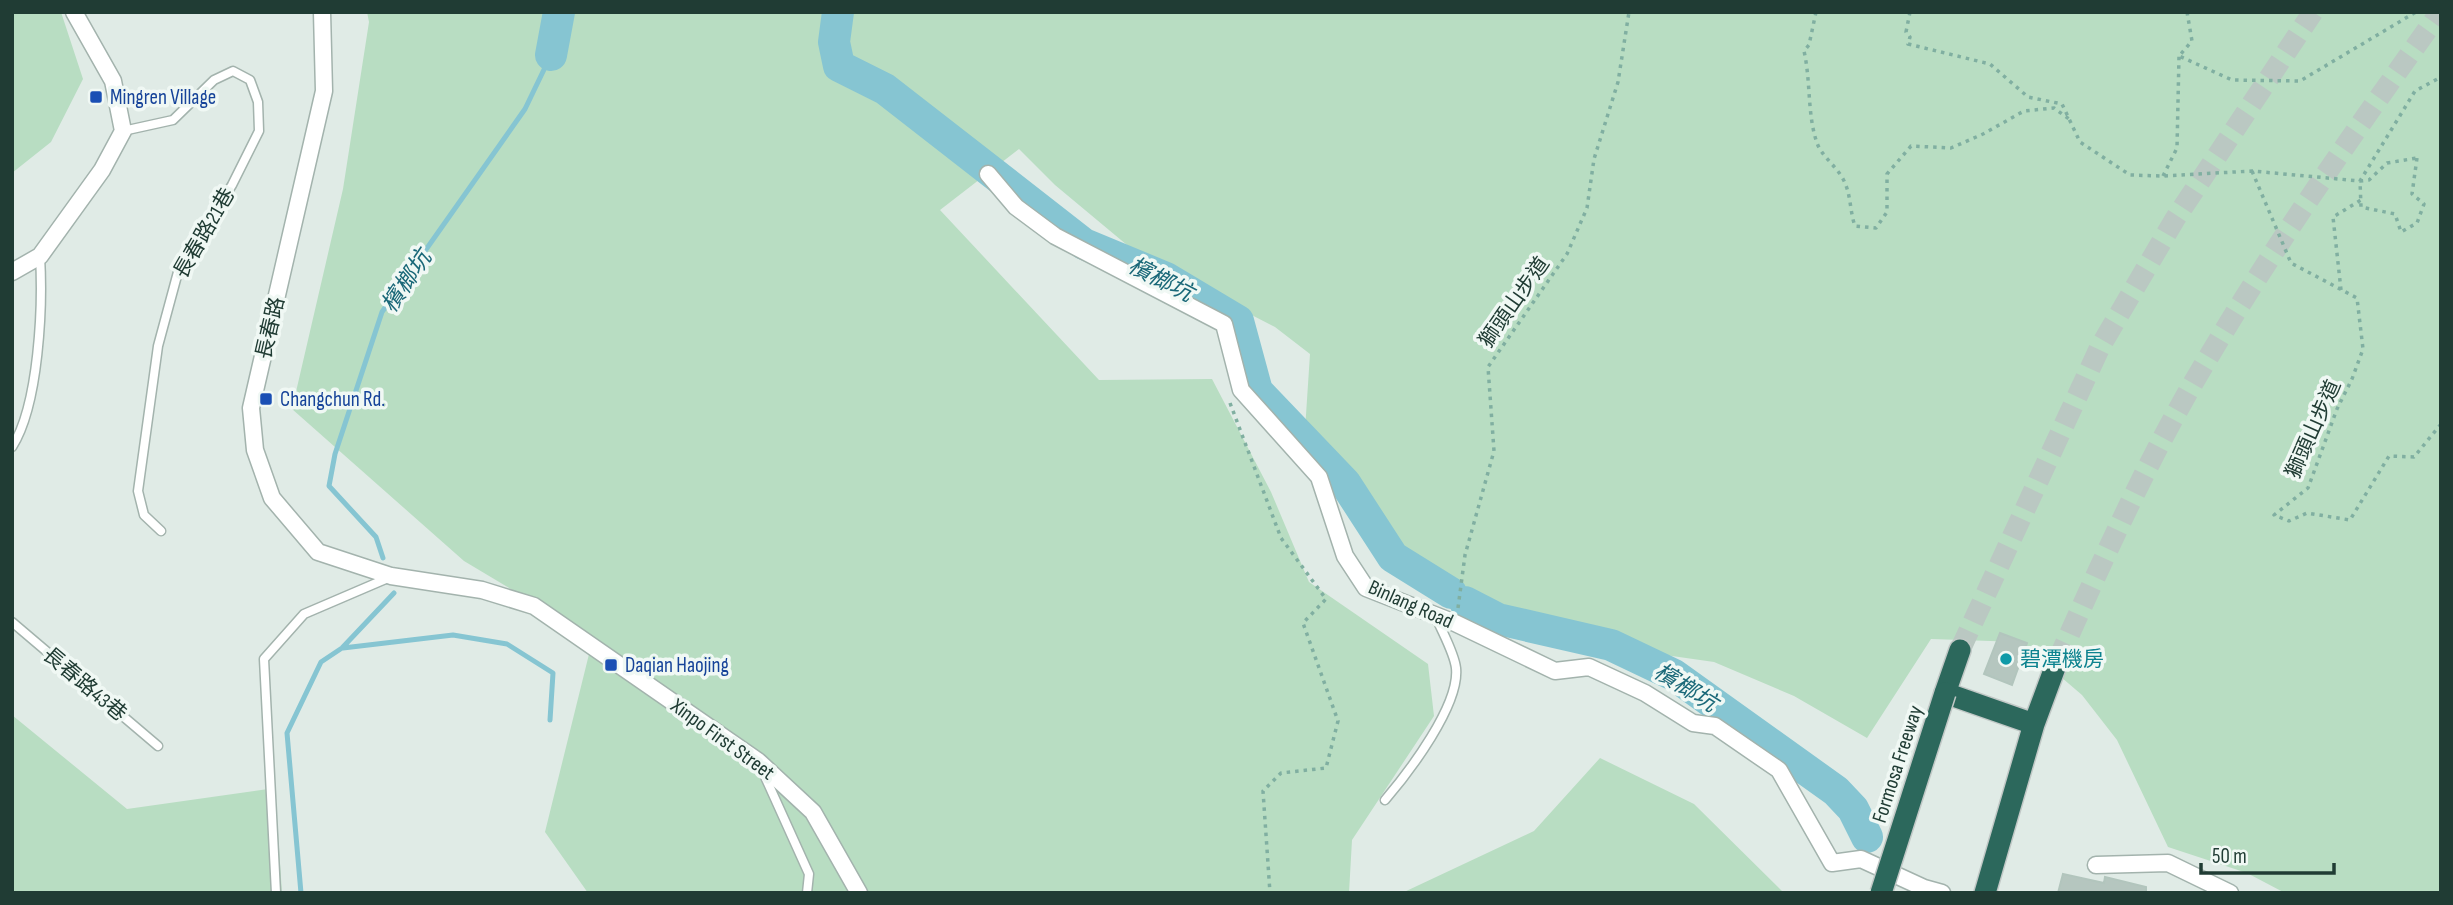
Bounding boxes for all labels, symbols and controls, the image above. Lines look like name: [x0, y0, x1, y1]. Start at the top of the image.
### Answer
place label: Mingren Village: [110, 85, 216, 110]
marker: Mingren Village: [88, 89, 104, 105]
street label: 長春路21巷: [169, 184, 240, 283]
water label: 檳榔坑: [376, 243, 439, 318]
water label: 檳榔坑: [1123, 252, 1200, 309]
street label: 獅頭山步道: [1474, 252, 1555, 352]
street label: 長春路: [251, 295, 290, 362]
street label: 獅頭山步道: [2281, 376, 2346, 482]
place label: Changchun Rd.: [280, 387, 385, 412]
marker: Changchun Rd.: [258, 391, 274, 407]
street label: Binlang Road: [1365, 575, 1457, 634]
street label: 長春路43巷: [38, 642, 132, 727]
place label: 碧潭機房: [2020, 647, 2104, 672]
marker: 碧潭機房: [1998, 651, 2014, 667]
place label: Daqian Haojing: [625, 653, 729, 678]
marker: Daqian Haojing: [603, 657, 619, 673]
water label: 檳榔坑: [1649, 658, 1725, 720]
street label: Xinpo First Street: [665, 693, 779, 785]
street label: Formosa Freeway: [1867, 703, 1928, 826]
scale bar: [2201, 832, 2334, 876]
text: 50 m: [2212, 844, 2247, 869]

